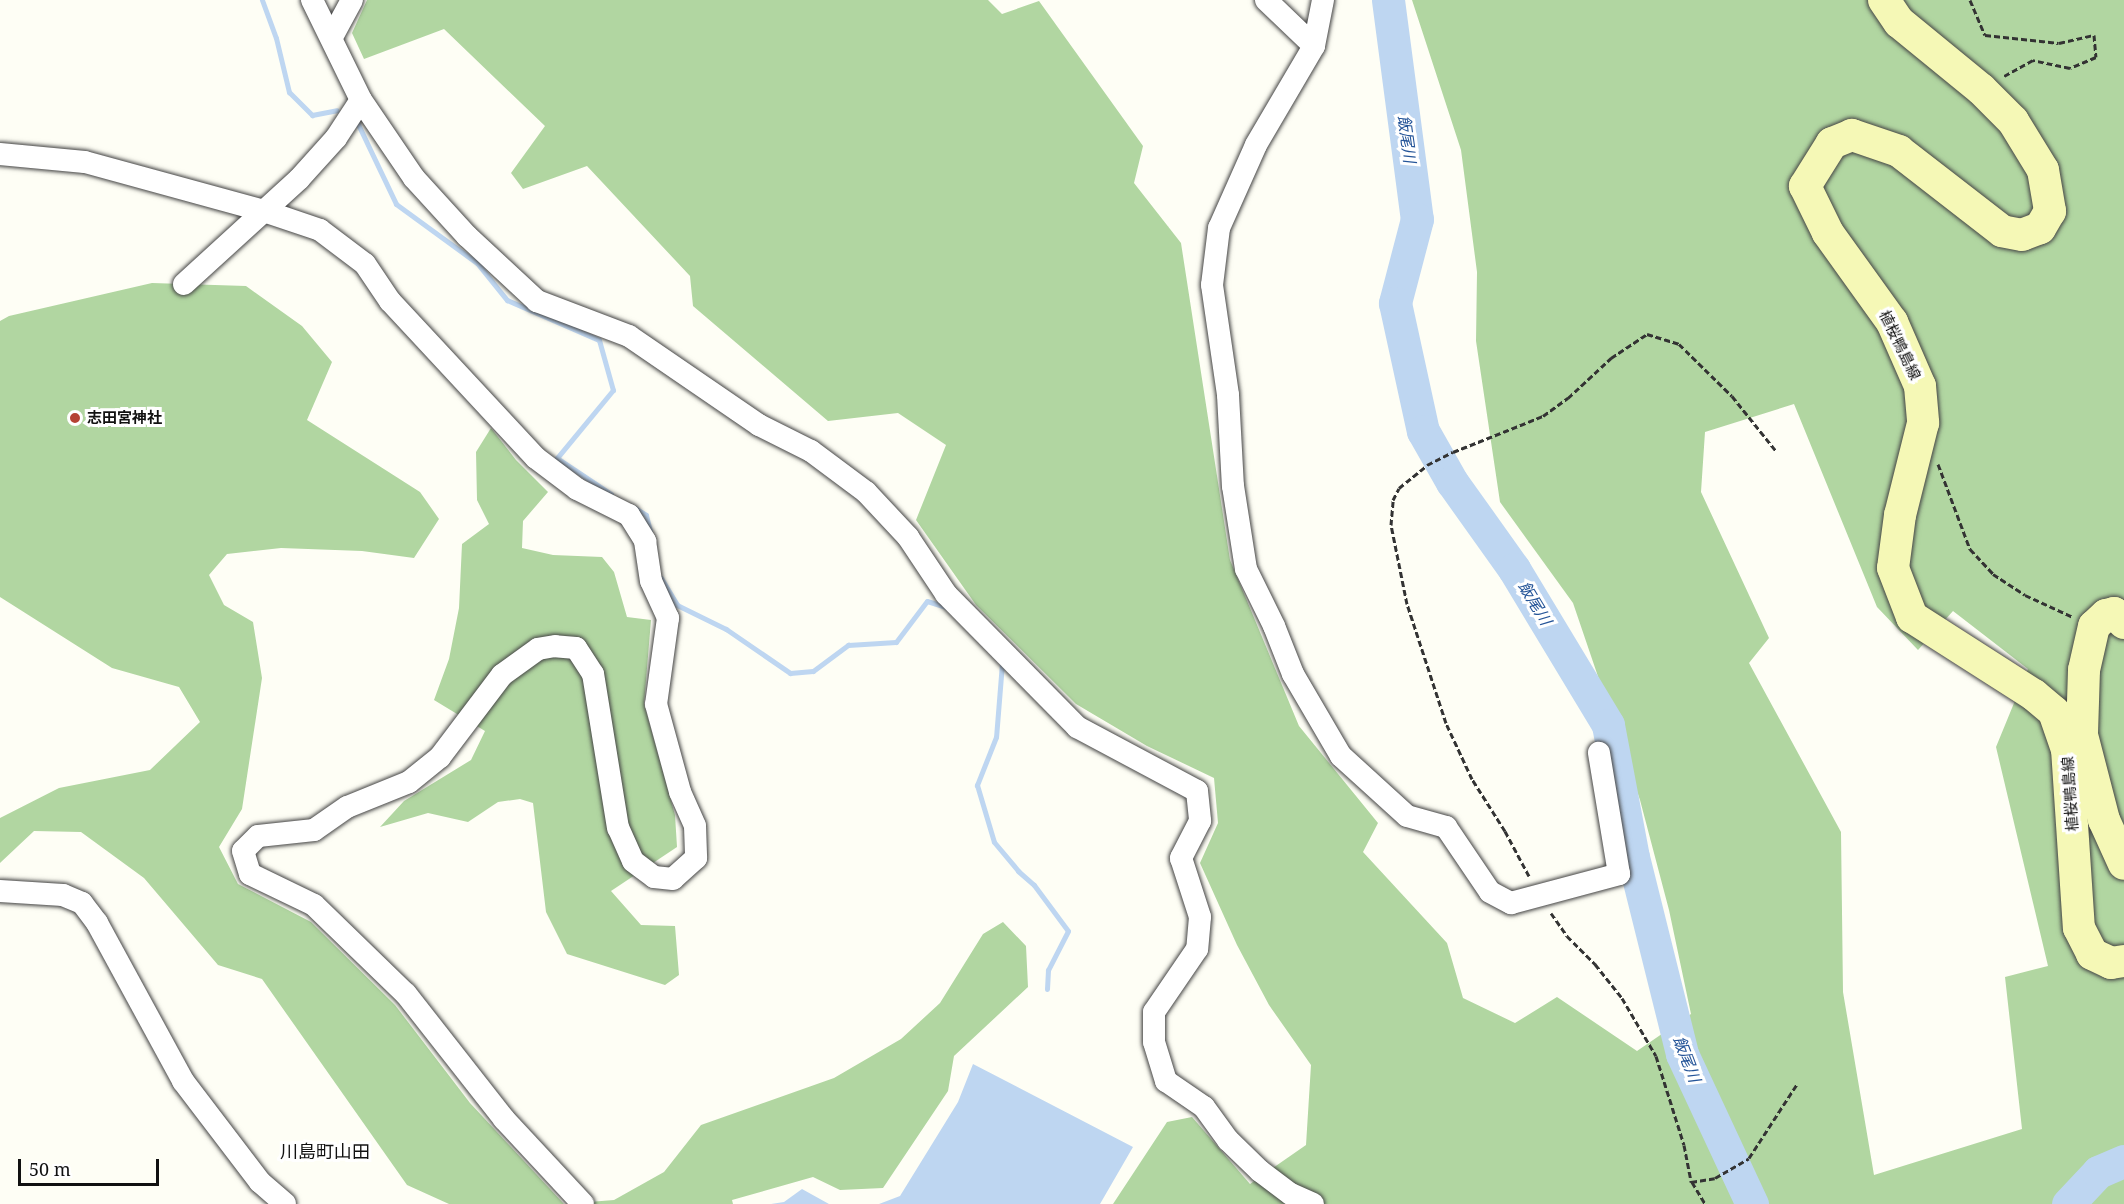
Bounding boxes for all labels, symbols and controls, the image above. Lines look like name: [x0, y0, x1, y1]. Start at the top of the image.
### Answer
water label: 飯尾川: [1394, 114, 1420, 164]
street label: 植桜鴨島線: [1875, 307, 1925, 383]
place label: 志田宮神社: [87, 409, 162, 427]
marker: 志田宮神社: [68, 411, 82, 425]
water label: 飯尾川: [1514, 577, 1556, 629]
street label: 植桜鴨島線: [2058, 756, 2082, 832]
water label: 飯尾川: [1669, 1033, 1705, 1085]
district label: 川島町山田: [280, 1140, 370, 1162]
scale bar: [21, 1147, 162, 1185]
text: 50 m: [29, 1157, 71, 1181]

